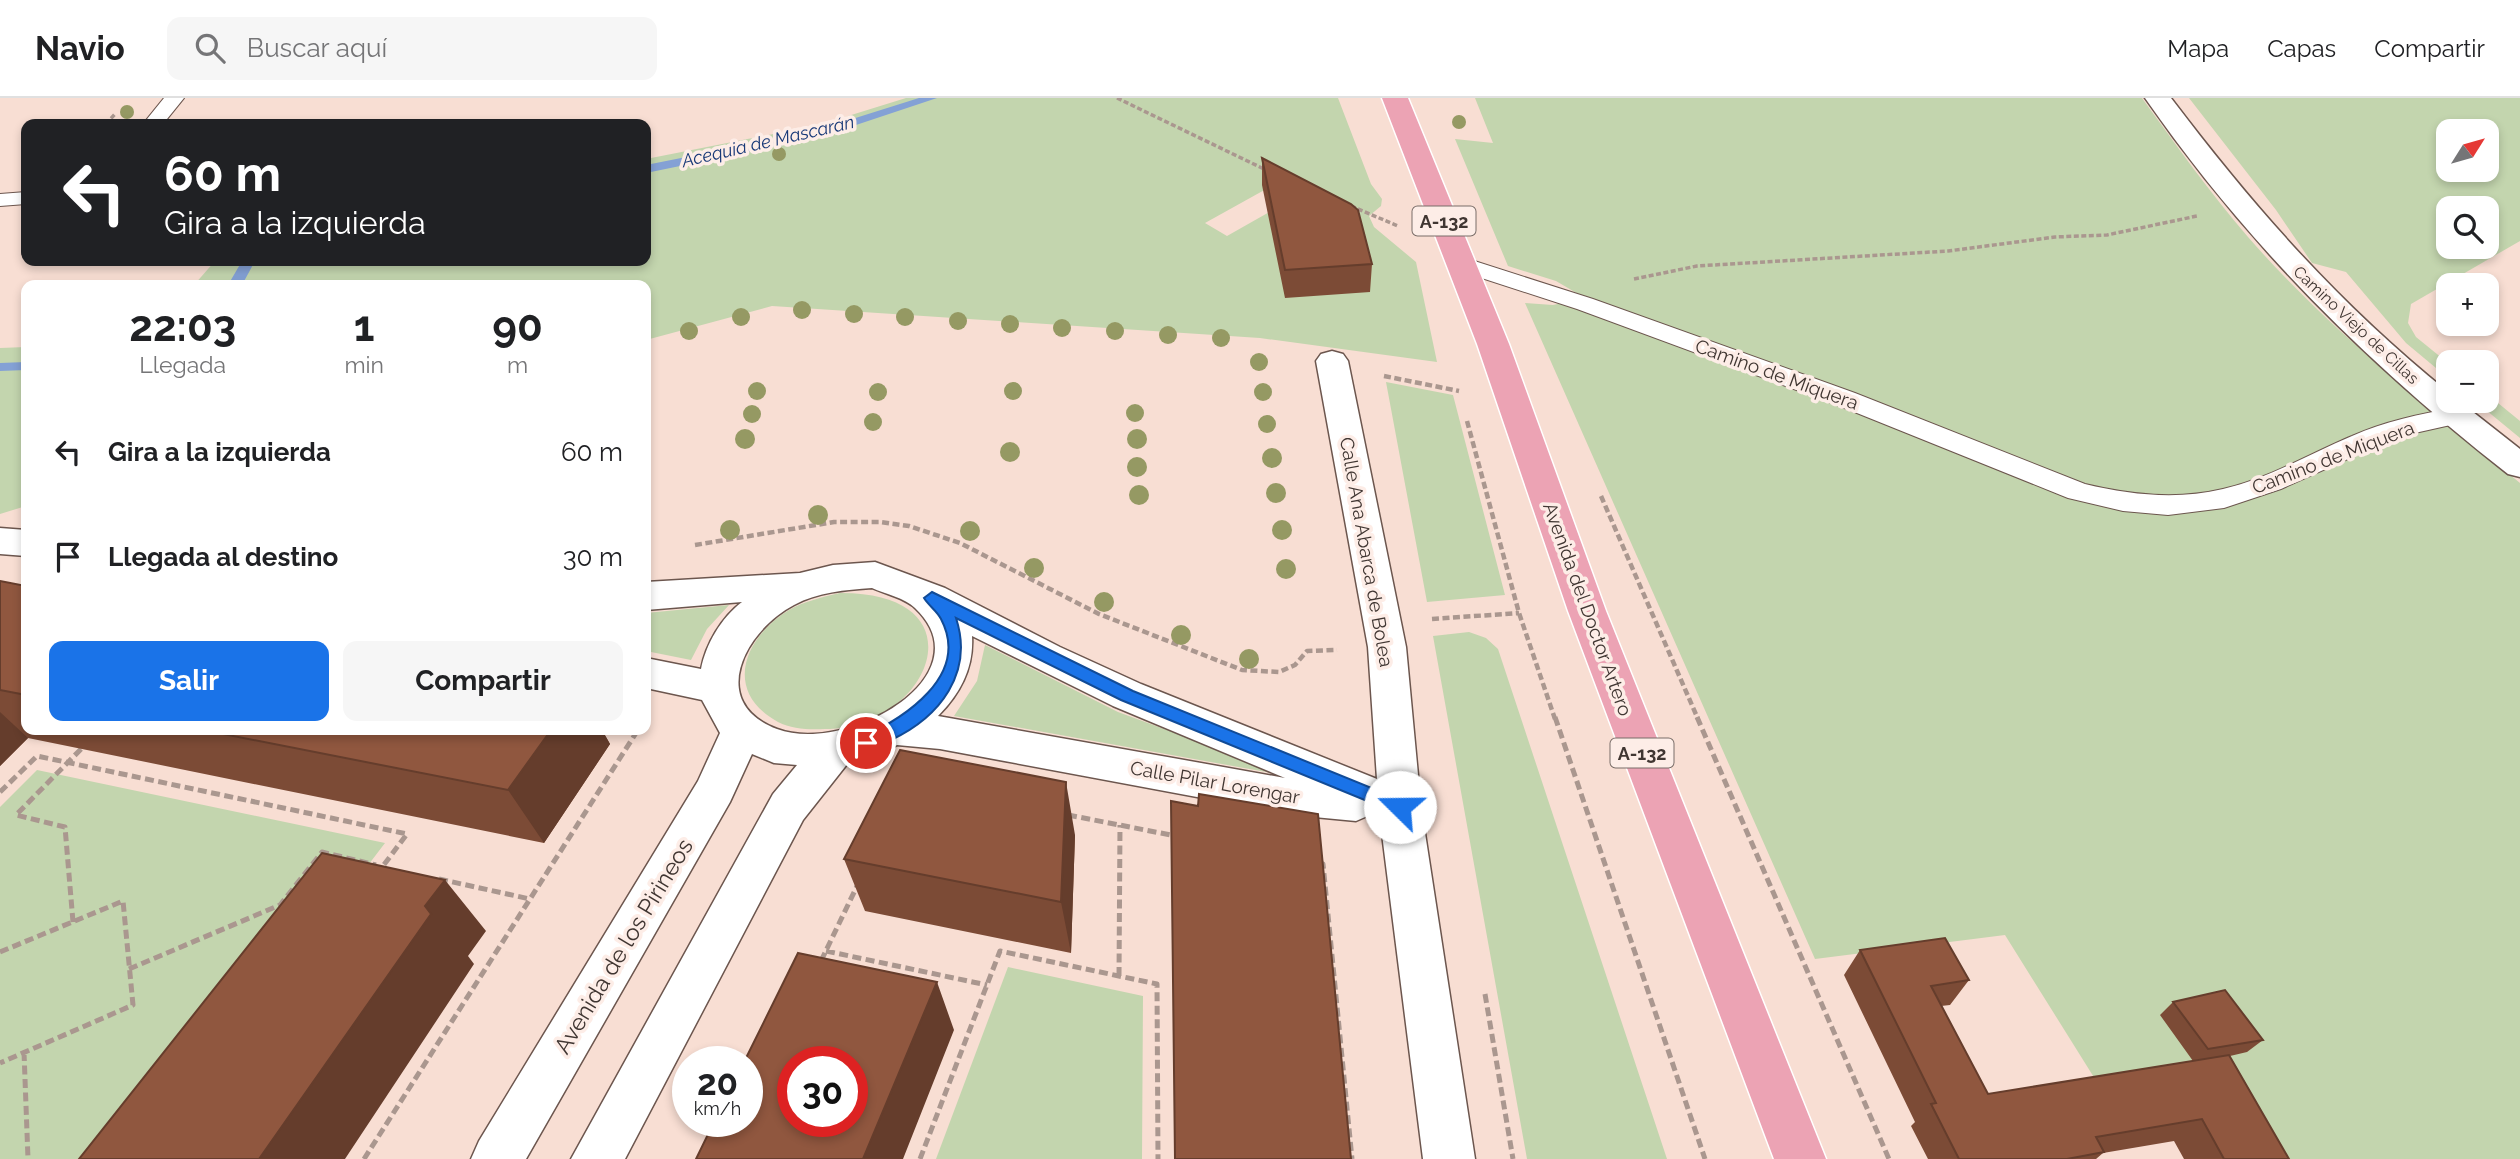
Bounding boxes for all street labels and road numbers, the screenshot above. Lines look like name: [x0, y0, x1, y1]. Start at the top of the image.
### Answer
road number: A-132: [1412, 207, 1476, 236]
street label: Camino Viejo de Cillas: [2289, 262, 2423, 388]
street label: Camino de Miquera: [1692, 334, 1862, 414]
street label: Camino de Miquera: [2249, 416, 2417, 498]
street label: Calle Ana Abarca de Bolea: [1336, 435, 1398, 669]
street label: Avenida del Doctor Artero: [1539, 499, 1637, 719]
road number: A-132: [1610, 738, 1674, 768]
street label: Calle Pilar Lorengar: [1128, 756, 1302, 808]
street label: Avenida de los Pirineos: [548, 834, 698, 1058]

